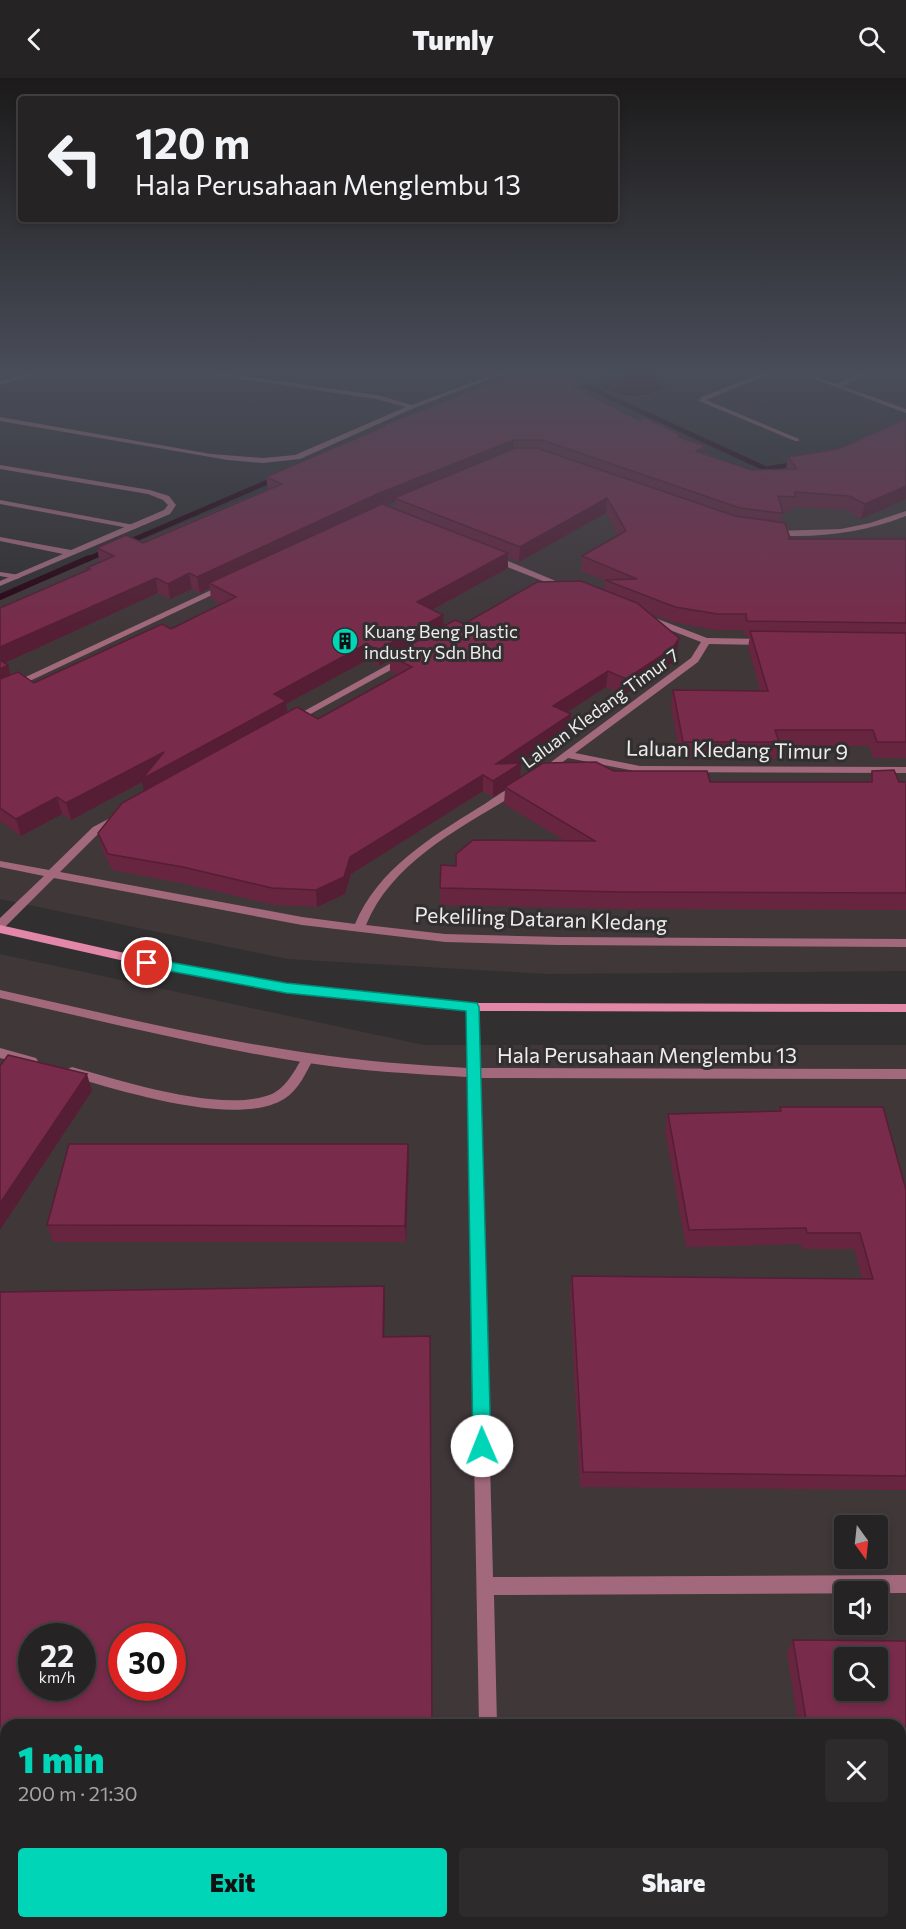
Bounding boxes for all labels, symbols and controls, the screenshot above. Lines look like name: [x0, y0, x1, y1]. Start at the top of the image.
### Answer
icon: back: [18, 23, 51, 56]
text: Turnly: [412, 23, 494, 56]
icon: search: [855, 23, 888, 56]
text: 120 m: [135, 116, 250, 168]
icon: left: [36, 120, 114, 198]
text: Hala Perusahaan Menglembu 13: [135, 168, 521, 201]
place label: Kuang Beng Plastic industry Sdn Bhd: [364, 620, 518, 663]
building icon: Kuang Beng Plastic industry Sdn Bhd: [330, 626, 360, 656]
street label: Laluan Kledang Timur 7: [517, 644, 683, 772]
street label: Laluan Kledang Timur 9: [626, 735, 848, 763]
street label: Pekeliling Dataran Kledang: [414, 901, 668, 935]
pin: [121, 937, 172, 988]
icon: arrive: [130, 946, 163, 979]
street label: Hala Perusahaan Menglembu 13: [497, 1042, 797, 1067]
position arrow: [450, 1414, 514, 1478]
north arrow: [834, 1515, 888, 1569]
map controls: [834, 1515, 888, 1701]
button: sound: [834, 1581, 888, 1635]
speed limit sign: 30: [108, 1623, 186, 1701]
text: 22: [40, 1636, 74, 1673]
button: search: [834, 1647, 888, 1701]
text: km/h: [39, 1668, 75, 1686]
text: 1 min: [18, 1736, 104, 1780]
button: close: [825, 1739, 888, 1802]
text: 200 m · 21:30: [18, 1781, 138, 1805]
button: Exit: [18, 1848, 447, 1917]
button: Share: [459, 1848, 888, 1917]

